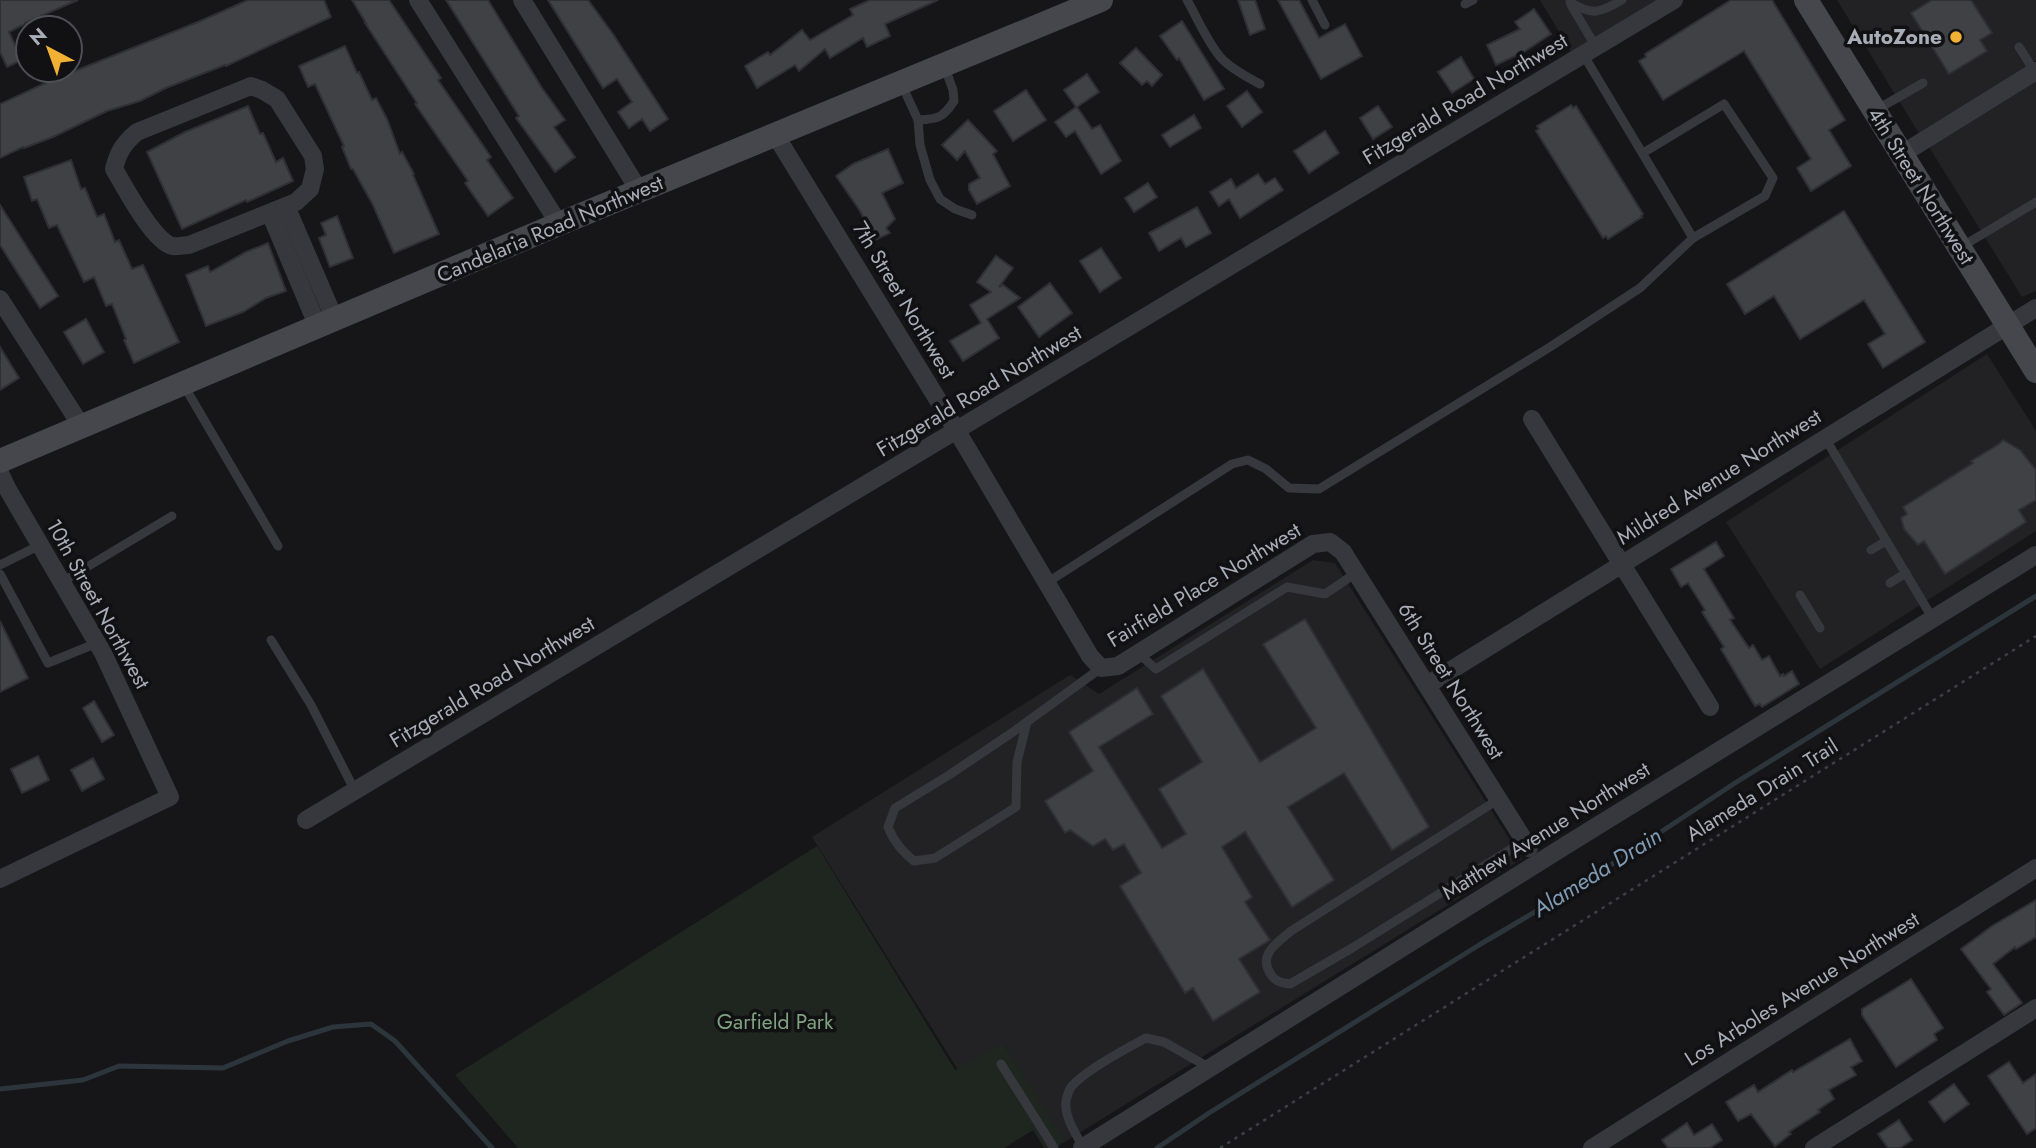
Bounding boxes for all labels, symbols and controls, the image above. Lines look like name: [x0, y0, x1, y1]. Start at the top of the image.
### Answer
north arrow: [14, 14, 84, 84]
text: N: [24, 21, 53, 52]
place label: AutoZone: [1846, 22, 1942, 52]
street label: Fitzgerald Road Northwest: [1357, 26, 1573, 172]
marker: AutoZone: [1948, 29, 1964, 45]
street label: 4th Street Northwest: [1861, 102, 1981, 270]
street label: Candelaria Road Northwest: [432, 168, 668, 290]
street label: 7th Street Northwest: [845, 216, 963, 384]
street label: Fitzgerald Road Northwest: [871, 318, 1087, 464]
street label: Mildred Avenue Northwest: [1611, 402, 1827, 552]
street label: 10th Street Northwest: [39, 514, 157, 694]
street label: Fairfield Place Northwest: [1102, 515, 1306, 655]
street label: 6th Street Northwest: [1391, 597, 1511, 765]
street label: Fitzgerald Road Northwest: [384, 609, 600, 755]
street label: Alameda Drain Trail: [1680, 731, 1844, 849]
street label: Matthew Avenue Northwest: [1436, 755, 1656, 907]
water label: Alameda Drain: [1525, 819, 1668, 926]
street label: Los Arboles Avenue Northwest: [1679, 904, 1925, 1074]
park label: Garfield Park: [717, 1007, 834, 1037]

